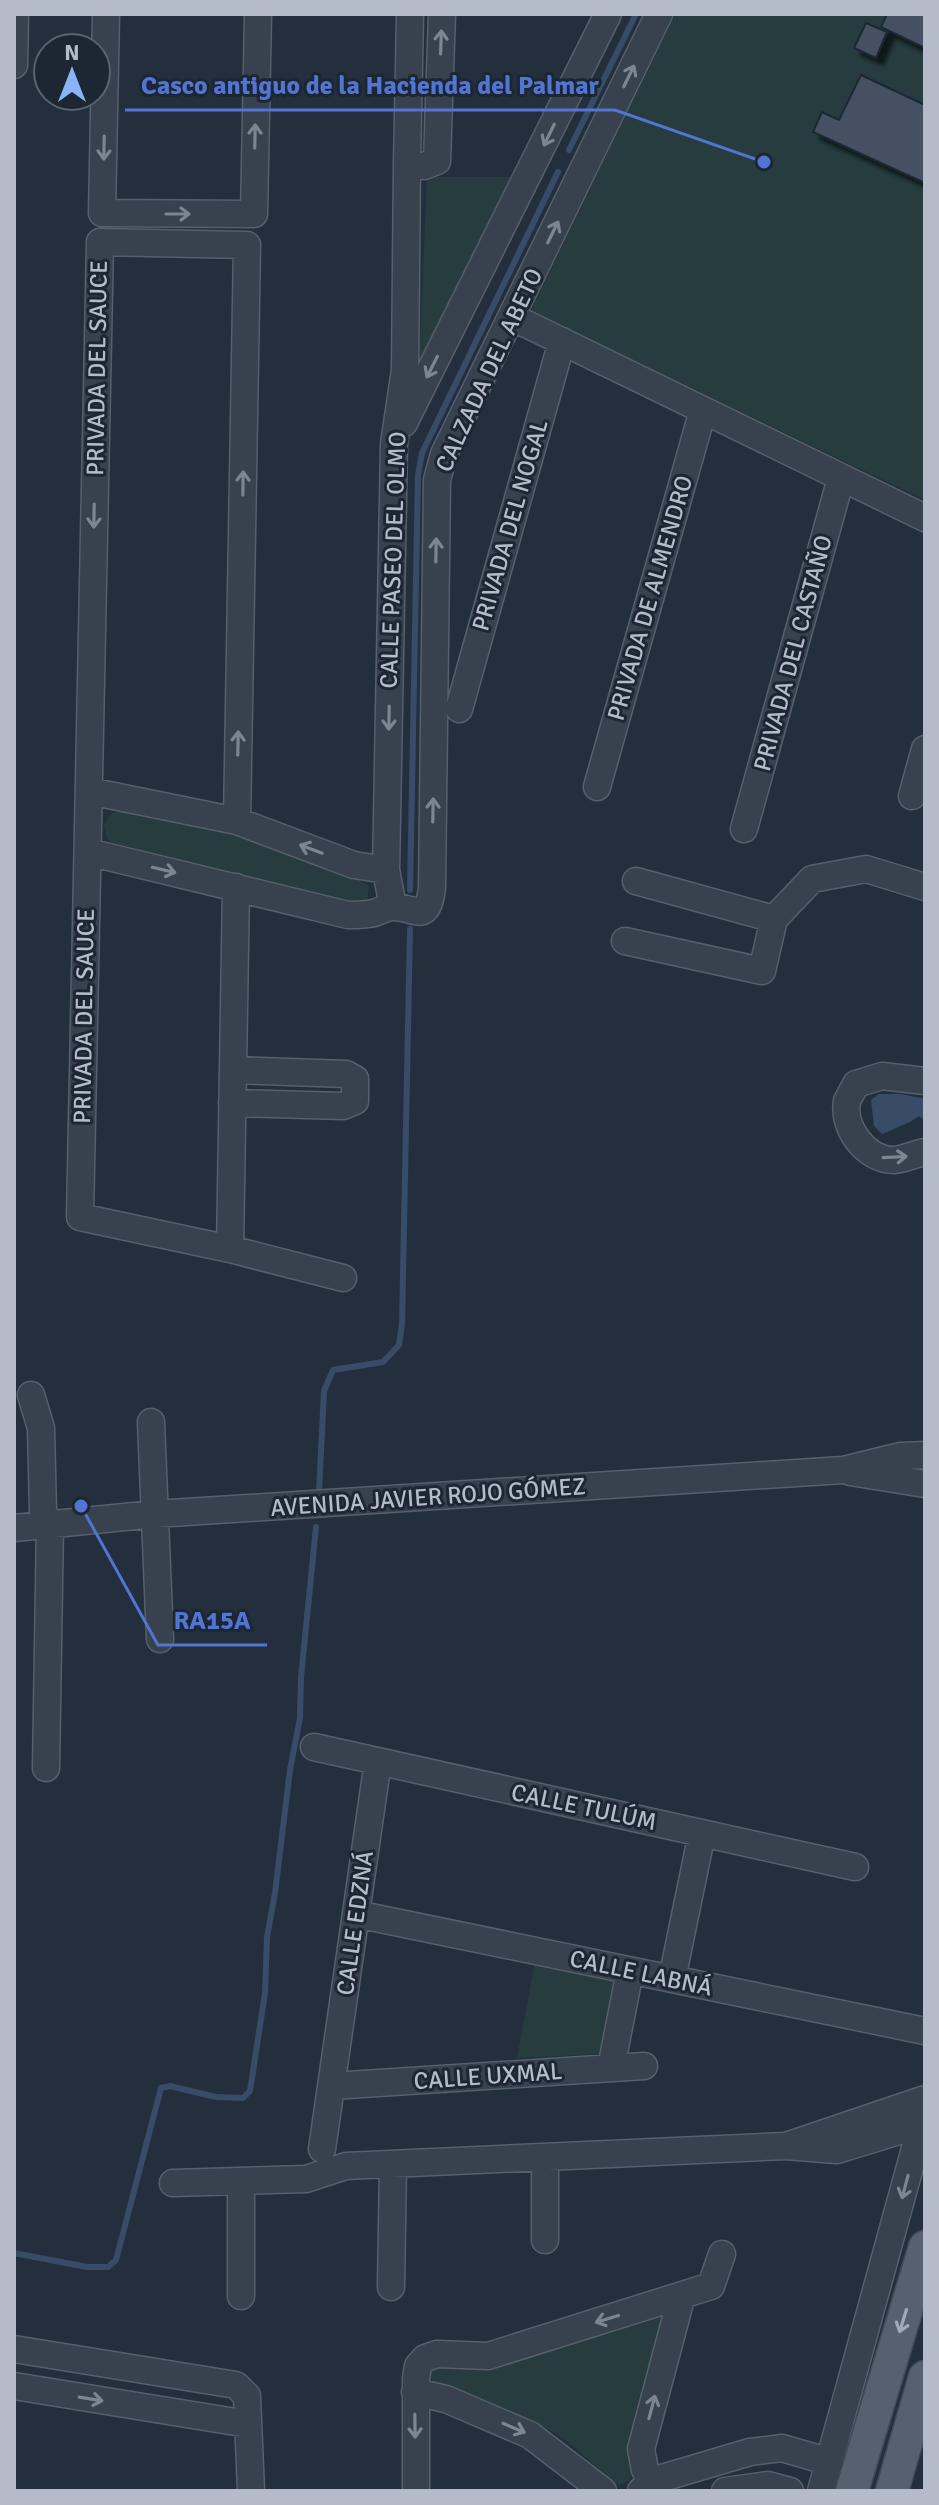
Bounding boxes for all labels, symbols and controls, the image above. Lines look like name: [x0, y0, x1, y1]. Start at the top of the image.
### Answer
one-way arrow: [433, 29, 449, 56]
north arrow: [32, 32, 112, 112]
text: N: [64, 39, 80, 66]
callout: Casco antiguo de la Hacienda del Palmar: [125, 60, 615, 110]
one-way arrow: [622, 64, 637, 88]
text: Casco antiguo de la Hacienda del Palmar: [141, 70, 600, 102]
one-way arrow: [541, 122, 556, 146]
one-way arrow: [247, 123, 263, 150]
one-way arrow: [96, 134, 111, 161]
one-way arrow: [164, 206, 191, 221]
one-way arrow: [546, 221, 561, 245]
street label: PRIVADA DEL SAUCE: [80, 260, 114, 476]
street label: CALZADA DEL ABETO: [429, 263, 549, 477]
one-way arrow: [424, 354, 440, 378]
street label: PRIVADA DEL NOGAL: [465, 416, 555, 634]
street label: CALLE PASEO DEL OLMO: [374, 431, 412, 689]
one-way arrow: [235, 470, 251, 497]
street label: PRIVADA DE ALMENDRO: [601, 472, 699, 724]
one-way arrow: [87, 502, 102, 529]
street label: PRIVADA DEL CASTAÑO: [747, 532, 839, 774]
one-way arrow: [428, 537, 444, 564]
one-way arrow: [381, 704, 396, 731]
one-way arrow: [231, 730, 246, 757]
one-way arrow: [425, 797, 441, 824]
one-way arrow: [299, 841, 324, 855]
one-way arrow: [150, 863, 176, 878]
street label: PRIVADA DEL SAUCE: [67, 908, 101, 1124]
one-way arrow: [882, 1149, 908, 1164]
street label: AVENIDA JAVIER ROJO GÓMEZ: [269, 1471, 587, 1523]
callout: RA15A: [158, 1595, 267, 1645]
text: RA15A: [173, 1605, 251, 1637]
street label: CALLE TULÚM: [509, 1777, 659, 1837]
street label: CALLE EDZNÁ: [330, 1848, 380, 1997]
street label: CALLE LABNÁ: [567, 1943, 715, 2003]
street label: CALLE UXMAL: [413, 2056, 563, 2096]
one-way arrow: [896, 2174, 911, 2200]
one-way arrow: [895, 2308, 910, 2334]
one-way arrow: [595, 2312, 620, 2327]
one-way arrow: [78, 2392, 103, 2407]
one-way arrow: [645, 2394, 660, 2420]
one-way arrow: [407, 2412, 423, 2439]
one-way arrow: [501, 2422, 526, 2437]

